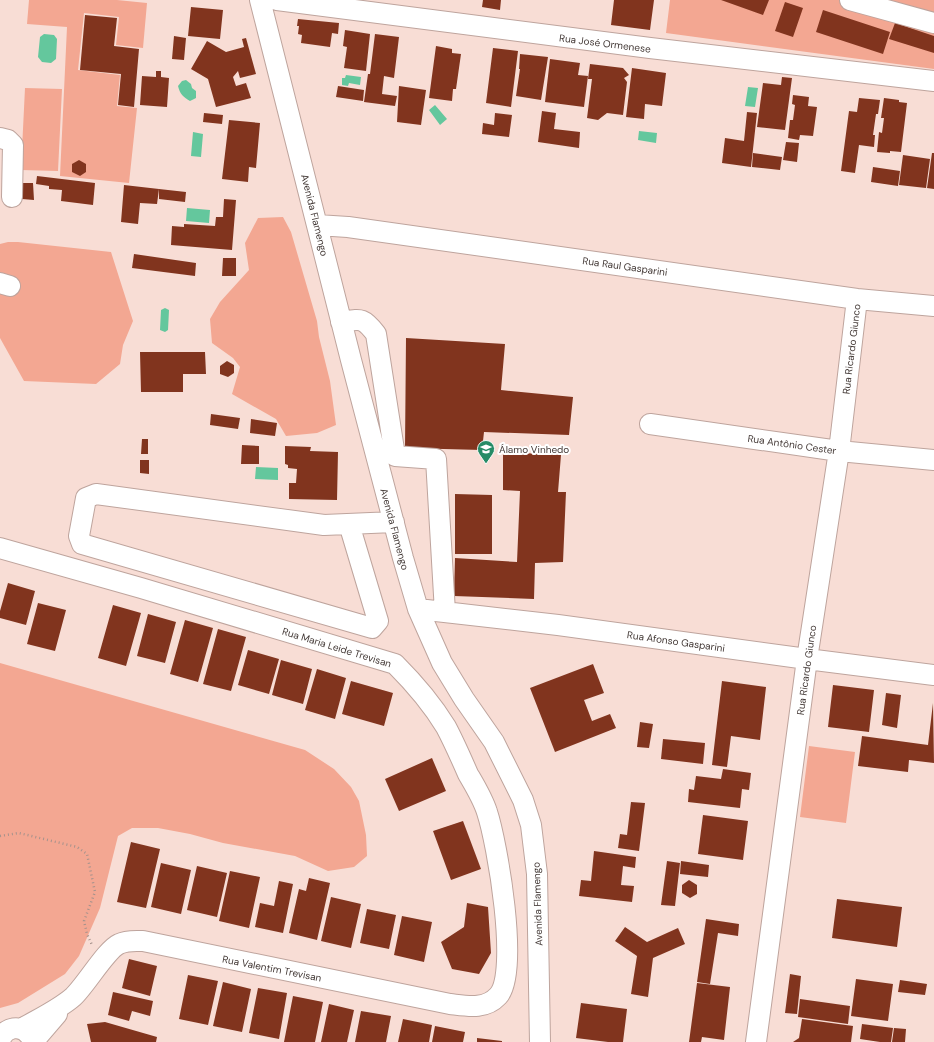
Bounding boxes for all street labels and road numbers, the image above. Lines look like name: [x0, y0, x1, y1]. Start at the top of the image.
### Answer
street label: Rua José Ormenese: [558, 31, 652, 56]
street label: Avenida Flamengo: [298, 173, 331, 258]
street label: Rua Raul Gasparini: [582, 254, 668, 279]
street label: Rua Ricardo Giunco: [840, 303, 863, 395]
street label: Rua Antônio Cester: [747, 432, 837, 457]
street label: Avenida Flamengo: [377, 487, 412, 571]
street label: Rua Ricardo Giunco: [794, 624, 819, 716]
street label: Rua Maria Leide Trevisan: [281, 625, 393, 670]
street label: Rua Afonso Gasparini: [626, 628, 726, 655]
street label: Avenida Flamengo: [530, 862, 545, 946]
street label: Rua Valentim Trevisan: [221, 952, 323, 985]

